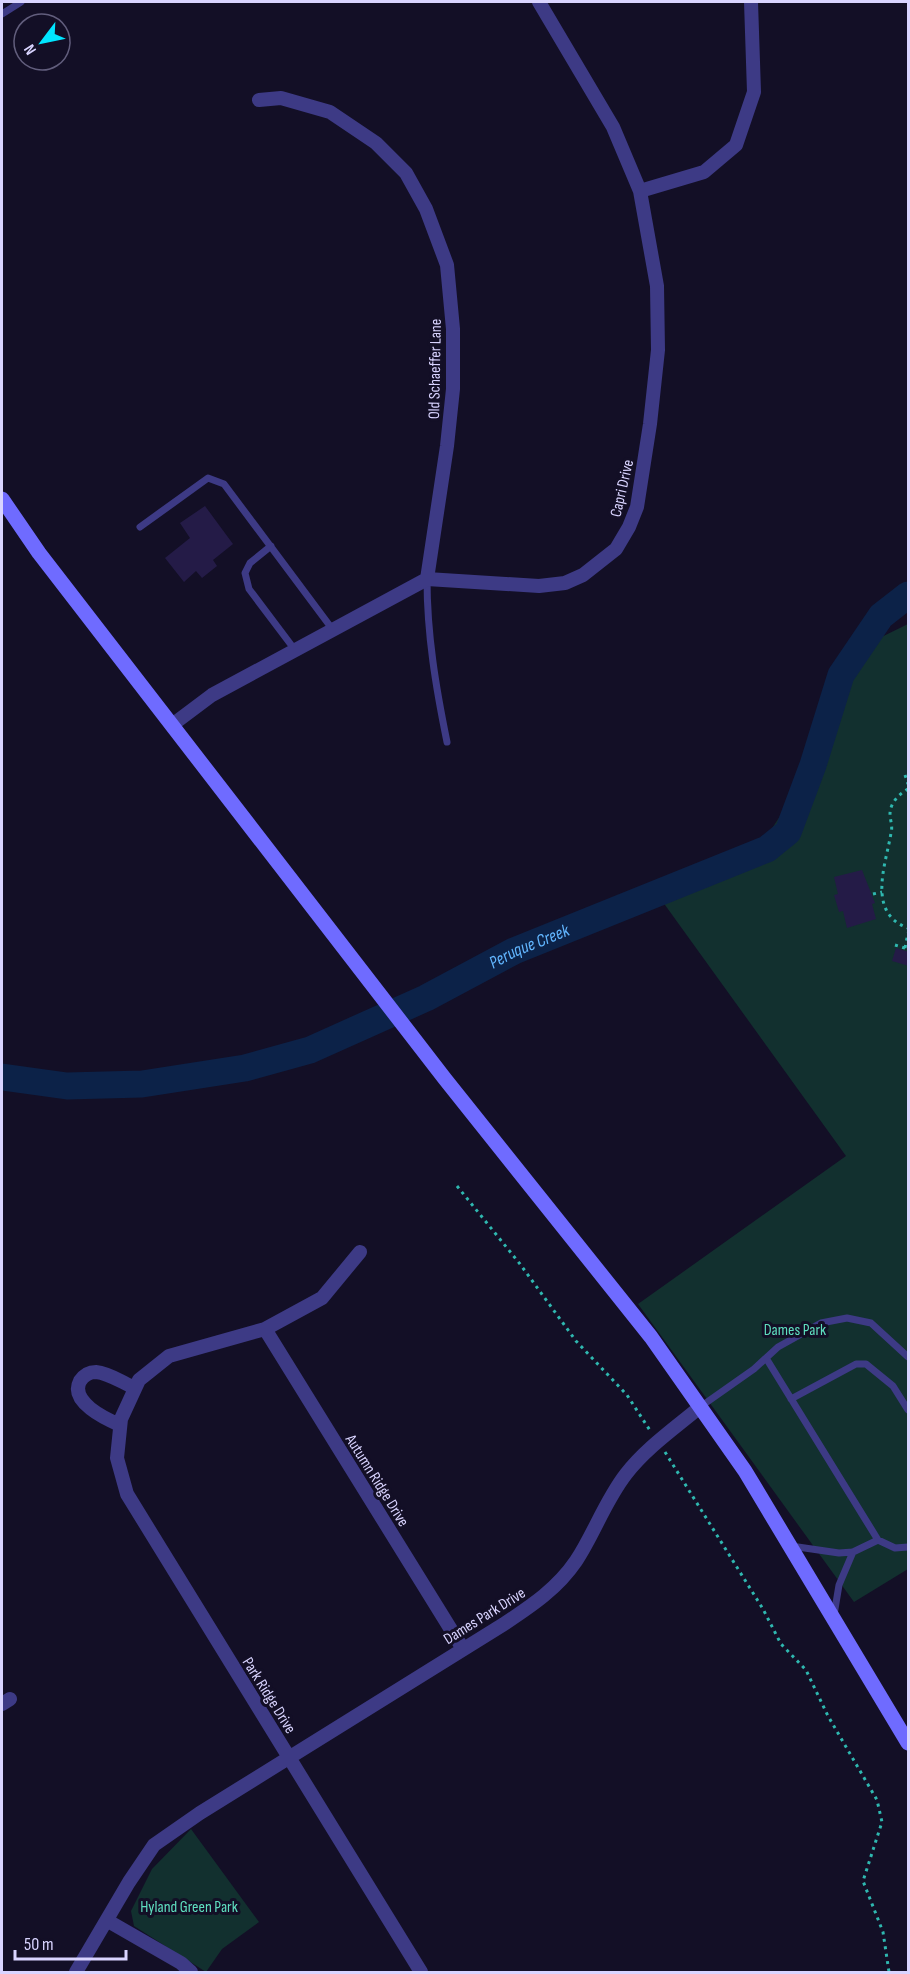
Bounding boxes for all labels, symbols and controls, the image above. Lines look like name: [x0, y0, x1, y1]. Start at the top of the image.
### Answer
north arrow: [12, 12, 72, 72]
text: N: [20, 40, 41, 58]
street label: Old Schaeffer Lane: [425, 319, 446, 419]
street label: Capri Drive: [607, 458, 638, 519]
water label: Peruque Creek: [485, 919, 574, 973]
park label: Dames Park: [764, 1321, 826, 1340]
street label: Autumn Ridge Drive: [340, 1430, 413, 1530]
street label: Dames Park Drive: [440, 1584, 529, 1649]
street label: Park Ridge Drive: [238, 1654, 300, 1737]
park label: Hyland Green Park: [140, 1898, 238, 1917]
scale bar: [15, 1923, 126, 1961]
text: 50 m: [24, 1934, 54, 1955]

